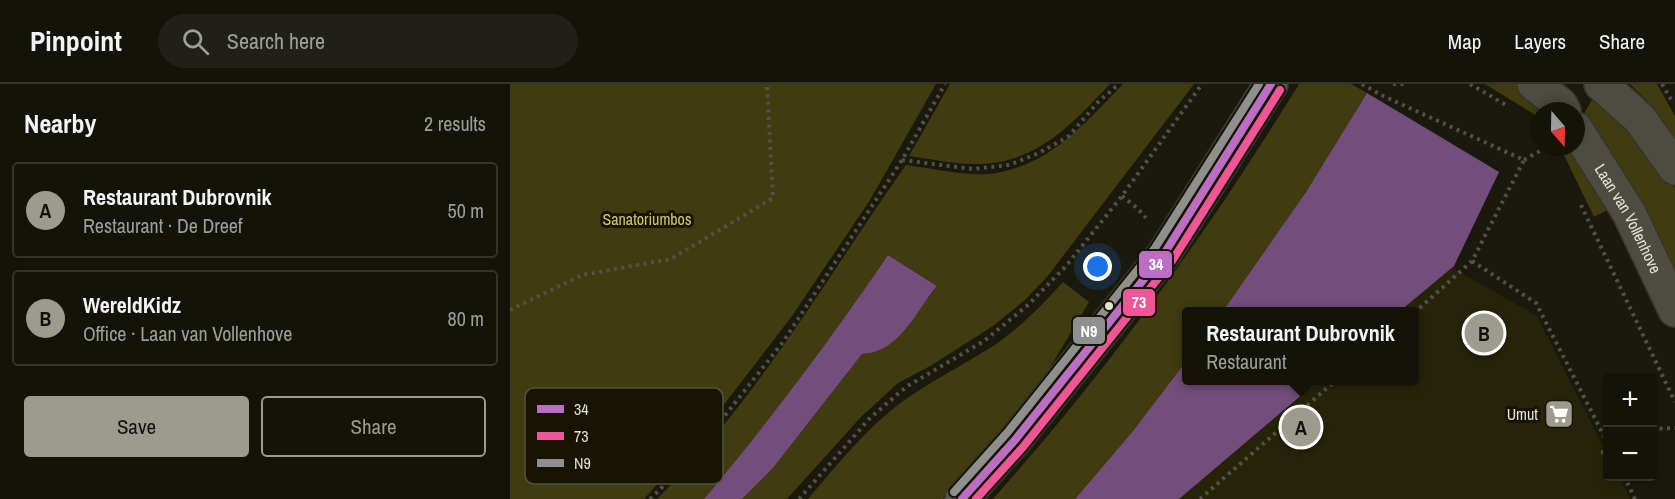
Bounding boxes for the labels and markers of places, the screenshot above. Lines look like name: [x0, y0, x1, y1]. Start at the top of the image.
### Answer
unlabelled marker: [1103, 300, 1115, 312]
pin: B: [1464, 310, 1504, 356]
supermarket icon: Umut: [1543, 398, 1575, 430]
place label: Umut: [1507, 403, 1538, 425]
pin: A: [1282, 404, 1320, 450]

